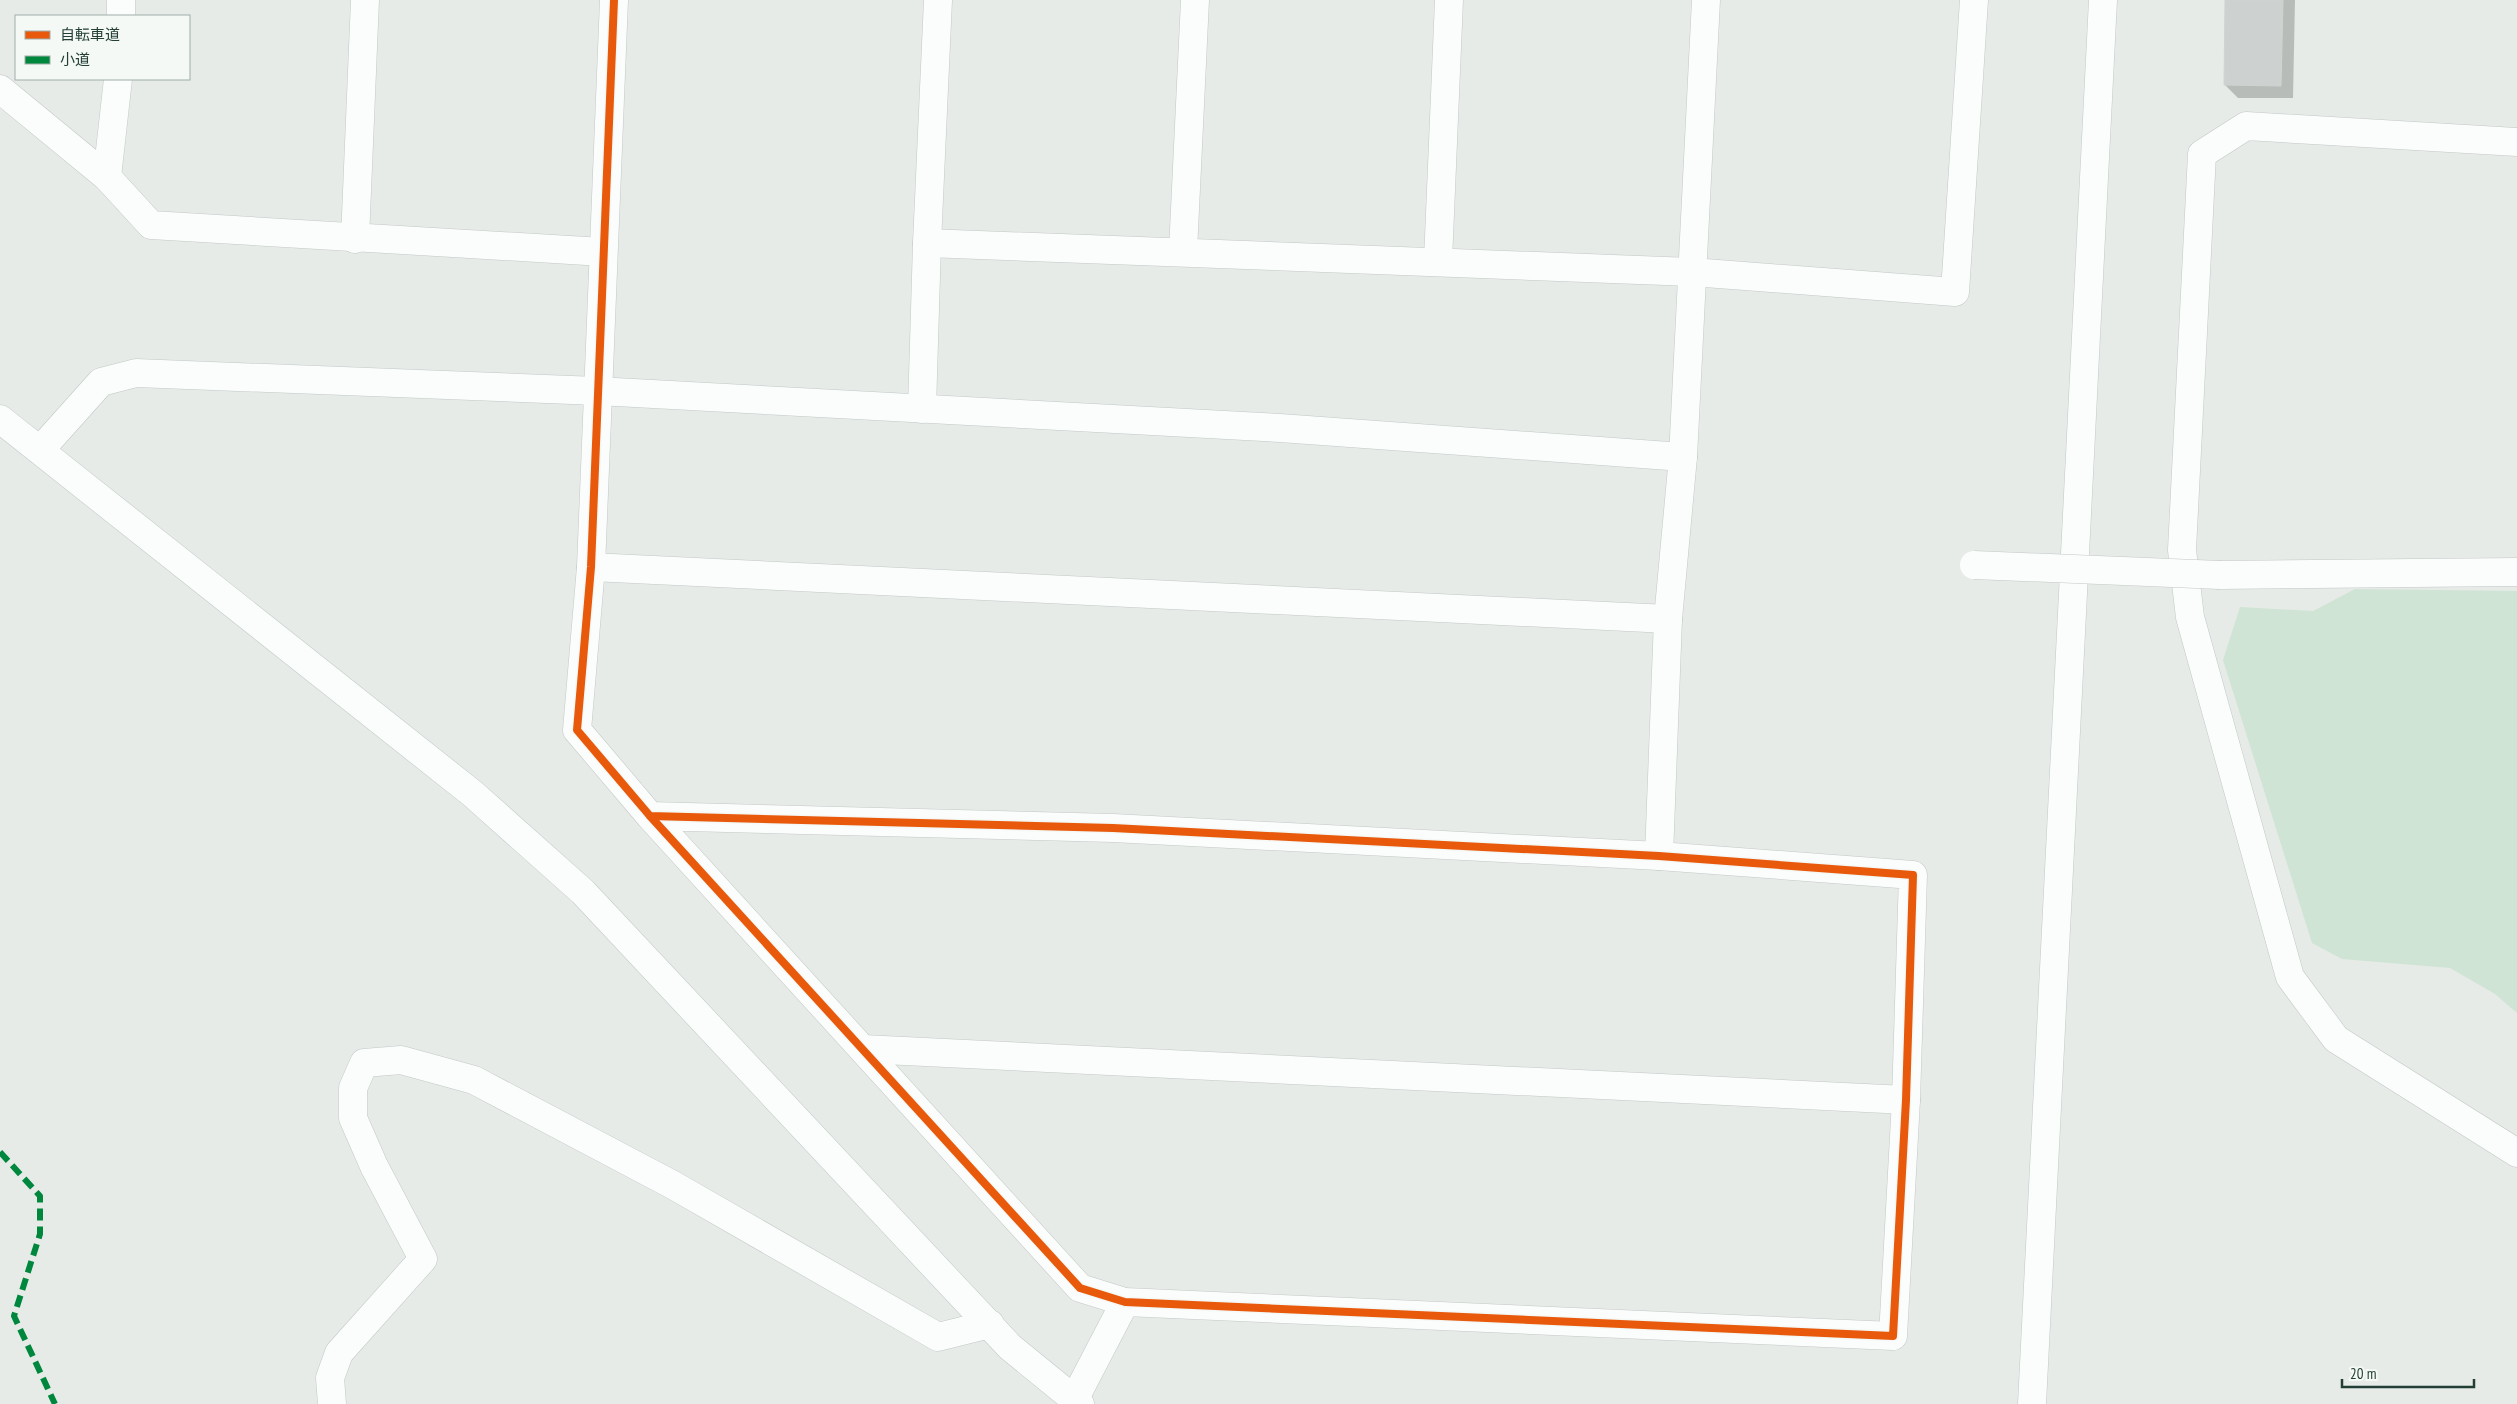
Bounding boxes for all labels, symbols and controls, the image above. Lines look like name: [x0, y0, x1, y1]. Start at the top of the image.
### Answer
legend: [15, 15, 190, 80]
text: 自転車道: [60, 25, 120, 44]
text: 小道: [60, 50, 90, 69]
scale bar: [2342, 1356, 2474, 1388]
text: 20 m: [2350, 1364, 2376, 1383]

